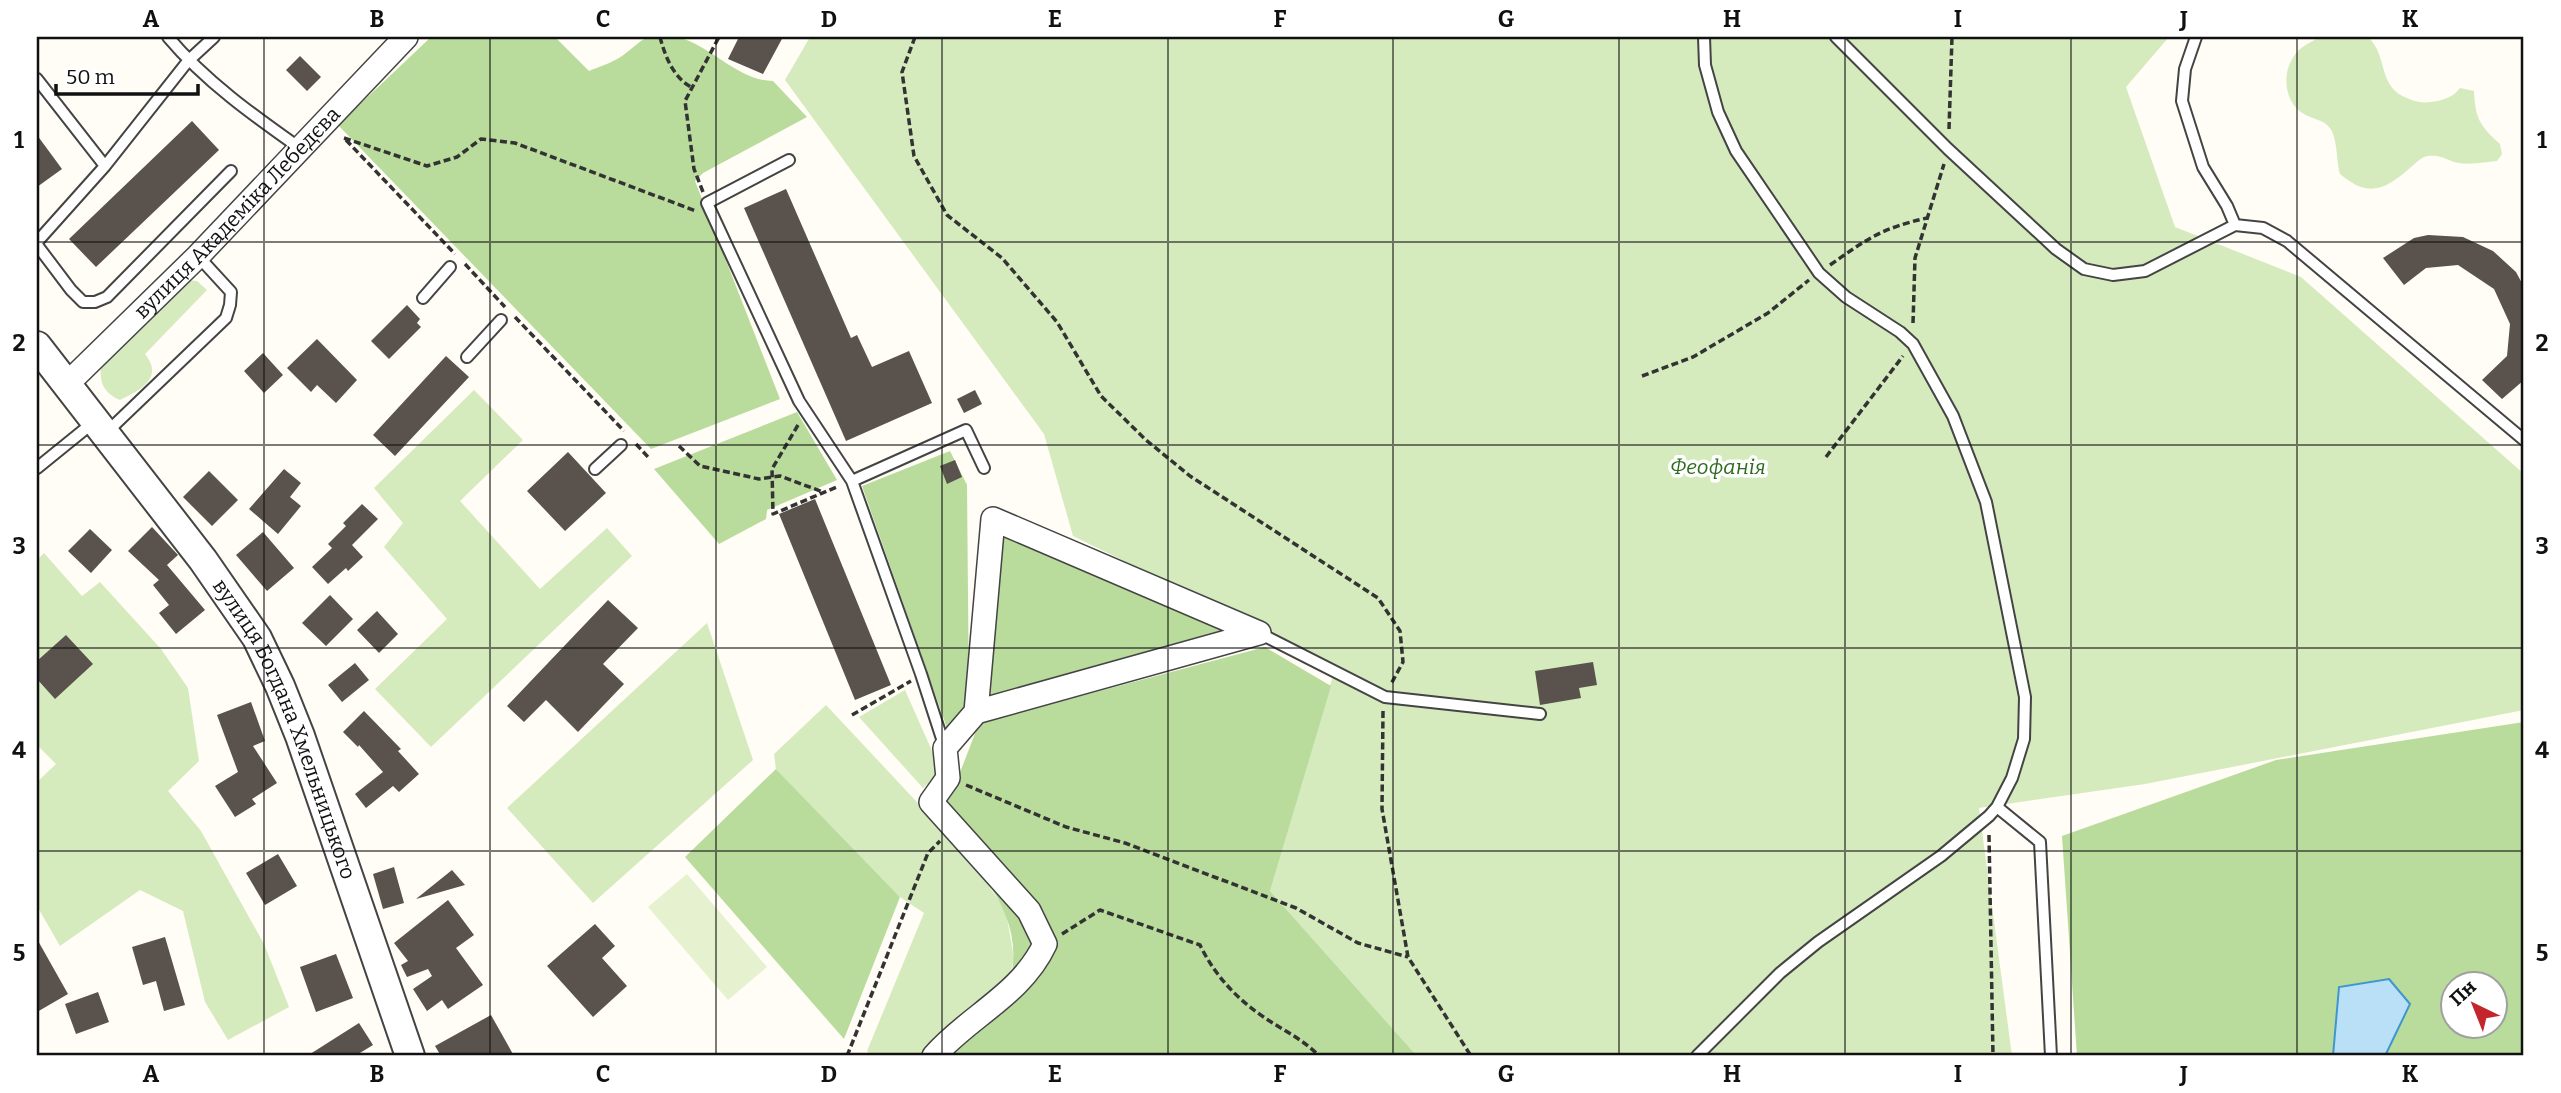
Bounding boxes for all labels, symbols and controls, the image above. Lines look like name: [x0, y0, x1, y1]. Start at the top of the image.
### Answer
text: A: [143, 5, 160, 33]
text: B: [370, 5, 384, 33]
text: C: [596, 5, 610, 33]
text: D: [821, 5, 837, 33]
text: E: [1048, 5, 1062, 33]
text: F: [1274, 5, 1287, 33]
text: G: [1498, 5, 1515, 33]
text: H: [1723, 5, 1741, 33]
text: I: [1954, 5, 1962, 33]
text: J: [2178, 5, 2188, 33]
text: K: [2402, 5, 2419, 33]
scale bar: [56, 52, 198, 96]
text: 50 m: [66, 64, 115, 90]
street label: вулиця Академіка Лебедєва: [129, 101, 346, 324]
text: 1: [14, 126, 24, 154]
text: 1: [2537, 126, 2547, 154]
text: 2: [13, 329, 26, 357]
text: 2: [2536, 329, 2549, 357]
park label: Феофанія: [1670, 454, 1766, 480]
text: 3: [12, 532, 26, 560]
text: 3: [2535, 532, 2549, 560]
street label: вулиця Богдана Хмельницького: [207, 574, 361, 883]
text: 4: [12, 736, 26, 764]
text: 4: [2535, 736, 2549, 764]
text: 5: [13, 939, 25, 967]
text: 5: [2536, 939, 2548, 967]
north arrow: [2438, 970, 2508, 1040]
text: Пн: [2445, 975, 2481, 1011]
text: A: [143, 1060, 160, 1088]
text: B: [370, 1060, 384, 1088]
text: C: [596, 1060, 610, 1088]
text: D: [821, 1060, 837, 1088]
text: E: [1048, 1060, 1062, 1088]
text: F: [1274, 1060, 1287, 1088]
text: G: [1498, 1060, 1515, 1088]
text: H: [1723, 1060, 1741, 1088]
text: I: [1954, 1060, 1962, 1088]
text: J: [2178, 1060, 2188, 1088]
text: K: [2402, 1060, 2419, 1088]

